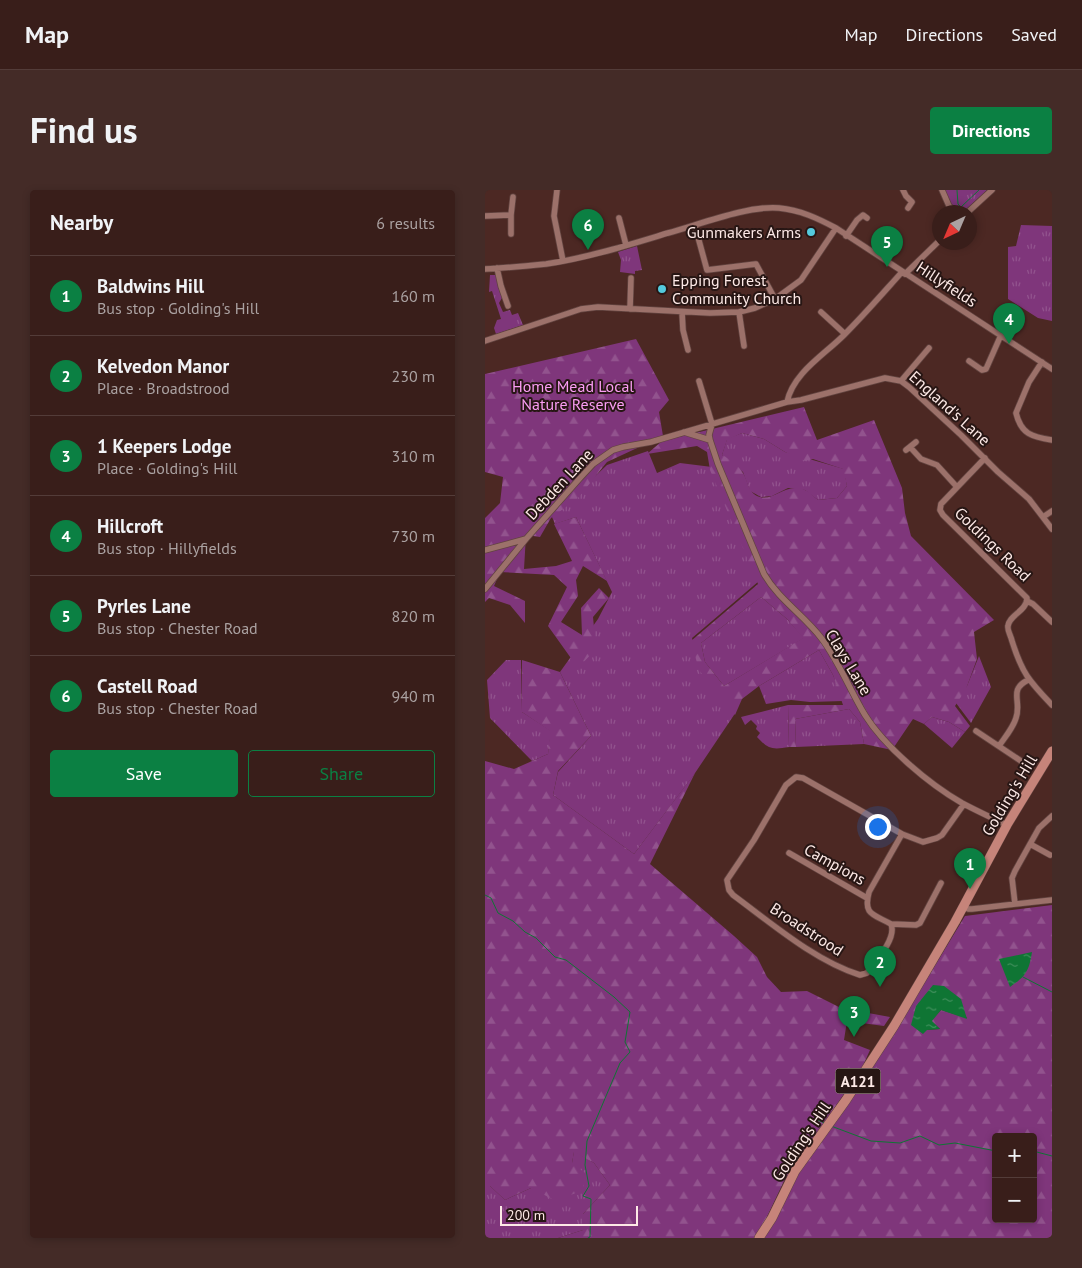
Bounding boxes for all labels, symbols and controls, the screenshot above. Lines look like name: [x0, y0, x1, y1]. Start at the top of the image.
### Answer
text: Map: [25, 19, 69, 50]
text: Map: [845, 23, 877, 46]
text: Directions: [905, 23, 983, 46]
text: Saved: [1011, 23, 1057, 46]
text: Find us: [30, 107, 138, 153]
button: Directions: [930, 107, 1052, 154]
north arrow: [932, 205, 977, 250]
text: Nearby: [50, 209, 113, 236]
pin: 6: [572, 209, 604, 250]
text: 6 results: [376, 213, 435, 233]
place label: Gunmakers Arms: [687, 222, 801, 242]
marker: Gunmakers Arms: [805, 226, 817, 238]
pin: 5: [871, 226, 903, 267]
street label: Hillyfields: [913, 257, 981, 311]
place label: Epping Forest Community Church: [672, 270, 801, 308]
text: Baldwins Hill: [97, 274, 204, 298]
marker: Epping Forest Community Church: [656, 283, 668, 295]
text: 1: [61, 286, 71, 306]
text: 160 m: [392, 286, 435, 306]
text: Bus stop · Golding's Hill: [97, 298, 259, 318]
pin: 4: [993, 303, 1025, 344]
text: Kelvedon Manor: [97, 354, 229, 378]
text: 2: [61, 366, 71, 386]
text: 230 m: [392, 366, 435, 386]
street label: England's Lane: [905, 366, 995, 450]
park label: Home Mead Local Nature Reserve: [512, 376, 634, 414]
text: Place · Broadstrood: [97, 378, 230, 398]
text: 1 Keepers Lodge: [97, 434, 231, 458]
street label: Debden Lane: [521, 444, 597, 524]
text: 3: [61, 446, 71, 466]
text: 310 m: [392, 446, 435, 466]
text: Place · Golding's Hill: [97, 458, 238, 478]
street label: Goldings Road: [951, 503, 1035, 585]
text: Hillcroft: [97, 514, 163, 538]
text: 4: [61, 526, 71, 546]
text: 730 m: [392, 526, 435, 546]
text: Bus stop · Hillyfields: [97, 538, 237, 558]
text: Pyrles Lane: [97, 594, 191, 618]
text: 5: [61, 606, 71, 626]
text: 820 m: [392, 606, 435, 626]
text: Bus stop · Chester Road: [97, 618, 258, 638]
street label: Clays Lane: [822, 626, 876, 698]
text: Castell Road: [97, 674, 197, 698]
text: 6: [61, 686, 71, 706]
text: 940 m: [392, 686, 435, 706]
text: Bus stop · Chester Road: [97, 698, 258, 718]
button: Save: [50, 750, 238, 797]
button: Share: [248, 750, 435, 797]
street label: Golding's Hill: [977, 750, 1041, 839]
your location: [865, 814, 891, 840]
street label: Campions: [801, 839, 869, 889]
pin: 1: [954, 848, 986, 889]
street label: Broadstrood: [767, 898, 847, 960]
pin: 2: [864, 946, 896, 987]
pin: 3: [838, 996, 870, 1037]
road number: A121: [835, 1068, 881, 1094]
street label: Golding's Hill: [767, 1097, 835, 1184]
map controls: [992, 1133, 1037, 1223]
button: +: [992, 1133, 1037, 1178]
button: −: [992, 1178, 1037, 1223]
scale bar: [500, 1203, 637, 1226]
text: 200 m: [507, 1206, 545, 1224]

